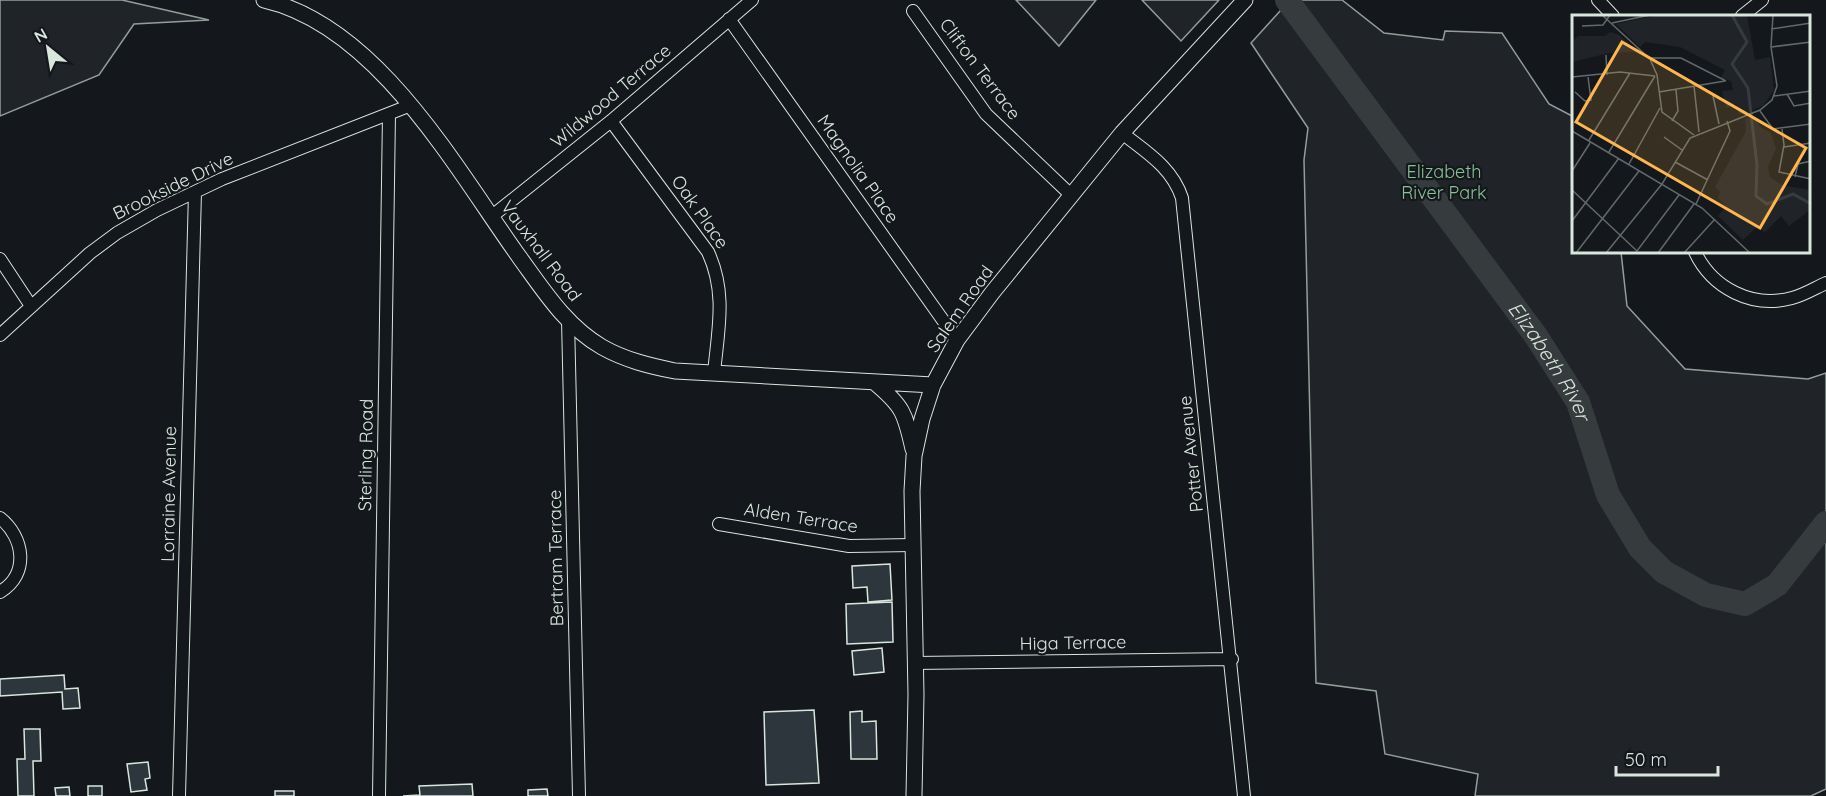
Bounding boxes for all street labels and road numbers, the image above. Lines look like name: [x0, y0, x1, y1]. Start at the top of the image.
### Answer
street label: Clifton Terrace: [935, 13, 1026, 124]
street label: Wildwood Terrace: [546, 39, 676, 153]
street label: Magnolia Place: [812, 110, 904, 227]
street label: Brookside Drive: [109, 146, 237, 225]
street label: Oak Place: [667, 171, 734, 253]
street label: Vauxhall Road: [496, 196, 587, 306]
street label: Salem Road: [921, 261, 998, 357]
street label: Potter Avenue: [1173, 395, 1208, 513]
street label: Sterling Road: [353, 399, 378, 511]
street label: Lorraine Avenue: [156, 426, 181, 562]
street label: Bertram Terrace: [543, 489, 568, 627]
street label: Alden Terrace: [743, 497, 860, 538]
street label: Higa Terrace: [1019, 630, 1127, 655]

